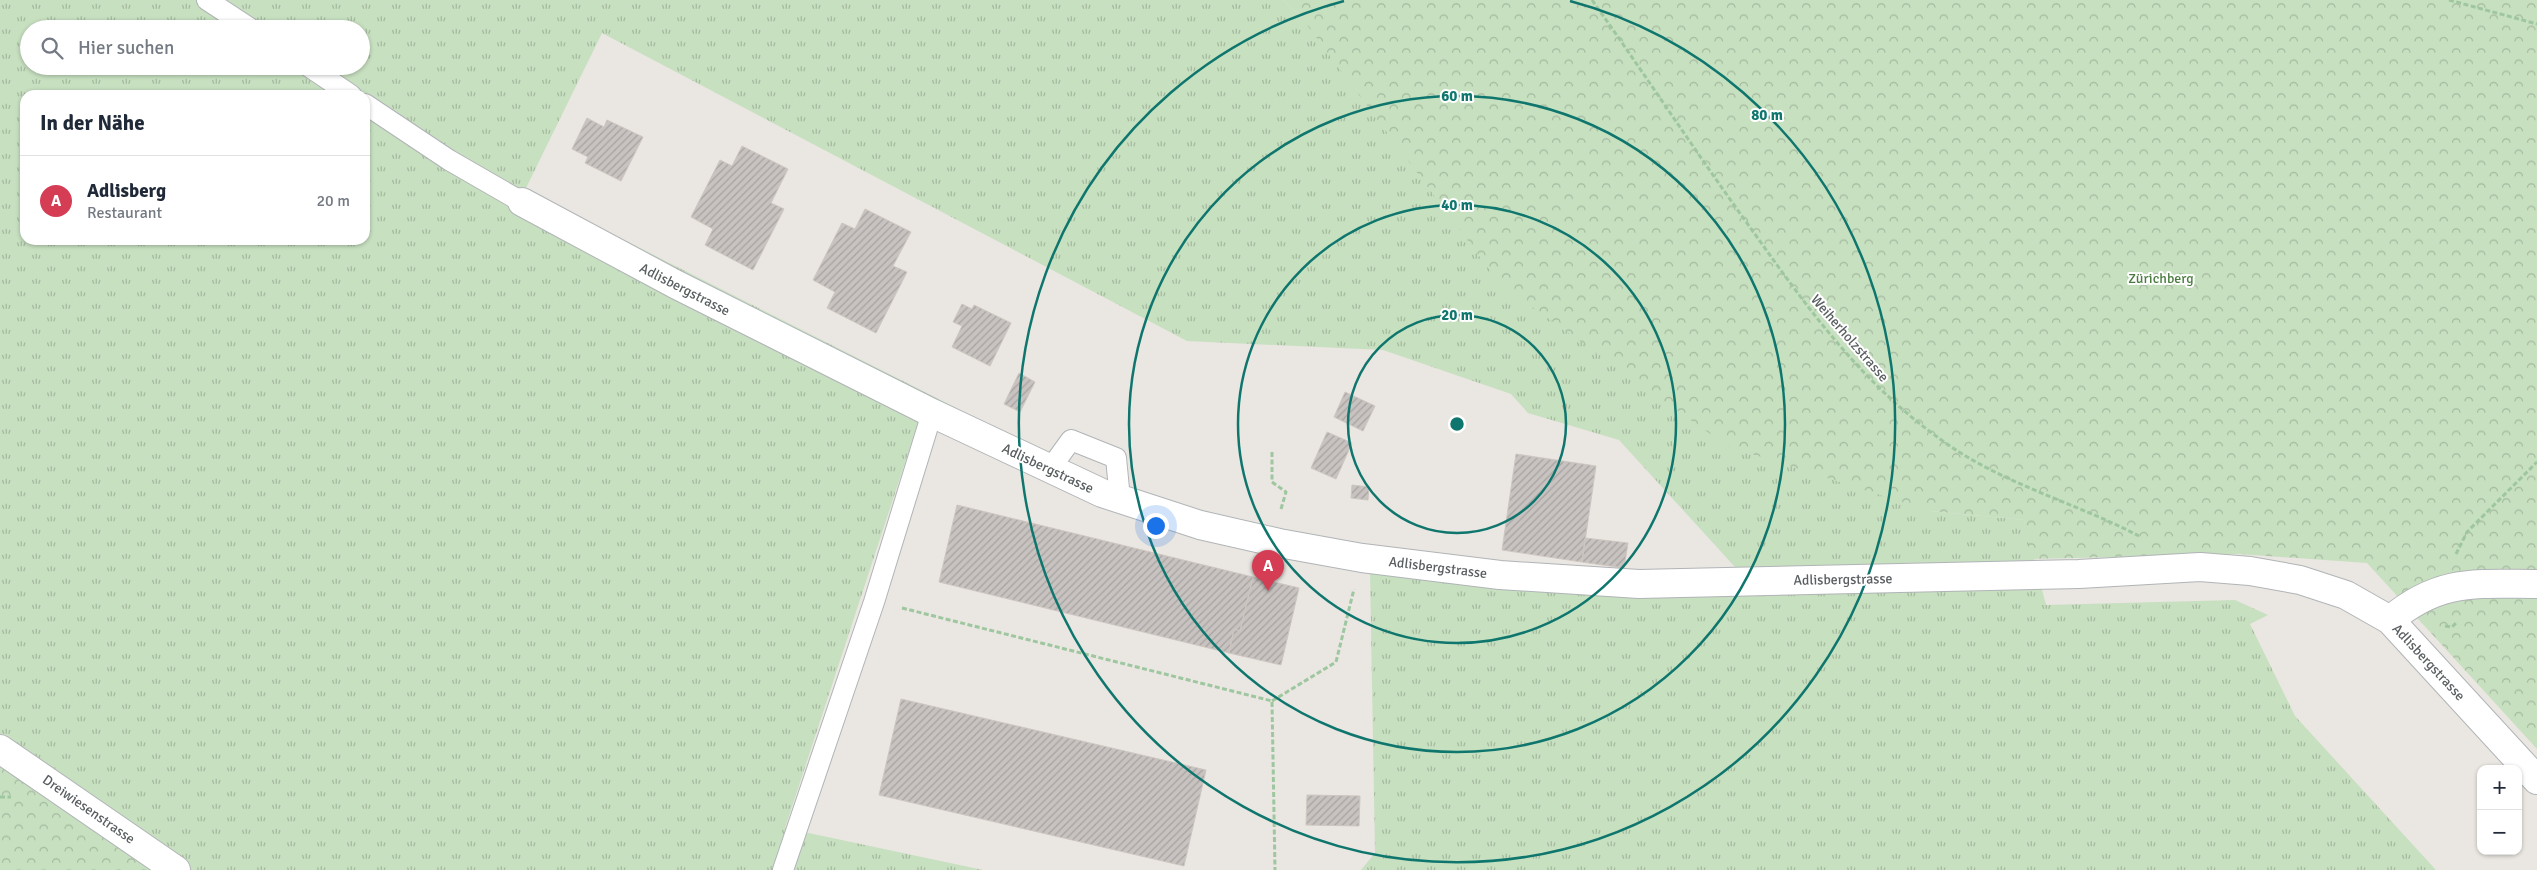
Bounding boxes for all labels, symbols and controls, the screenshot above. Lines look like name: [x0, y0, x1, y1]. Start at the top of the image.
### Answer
search box: [20, 20, 370, 75]
icon: search: [38, 34, 66, 62]
text: Hier suchen: [78, 36, 174, 60]
text: 60 m: [1441, 87, 1473, 105]
text: 80 m: [1751, 106, 1783, 124]
text: In der Nähe: [40, 110, 145, 136]
text: Adlisberg: [87, 179, 166, 203]
text: A: [51, 191, 61, 211]
text: 20 m: [316, 191, 350, 211]
text: 40 m: [1441, 196, 1473, 214]
text: Restaurant: [87, 203, 162, 223]
street label: Adlisbergstrasse: [637, 259, 733, 320]
park label: Zürichberg: [2128, 270, 2194, 287]
street label: Weiherholzstrasse: [1807, 291, 1892, 385]
text: 20 m: [1441, 306, 1473, 324]
centre of rings: [1448, 415, 1466, 433]
street label: Adlisbergstrasse: [999, 440, 1096, 497]
your location: [1143, 513, 1169, 539]
pin: A: [1252, 550, 1284, 591]
street label: Adlisbergstrasse: [1388, 553, 1488, 582]
street label: Adlisbergstrasse: [1793, 570, 1893, 589]
street label: Adlisbergstrasse: [2389, 620, 2469, 704]
map controls: [2477, 765, 2522, 855]
button: +: [2477, 765, 2522, 810]
street label: Dreiwiesenstrasse: [39, 771, 138, 848]
button: −: [2477, 810, 2522, 855]

